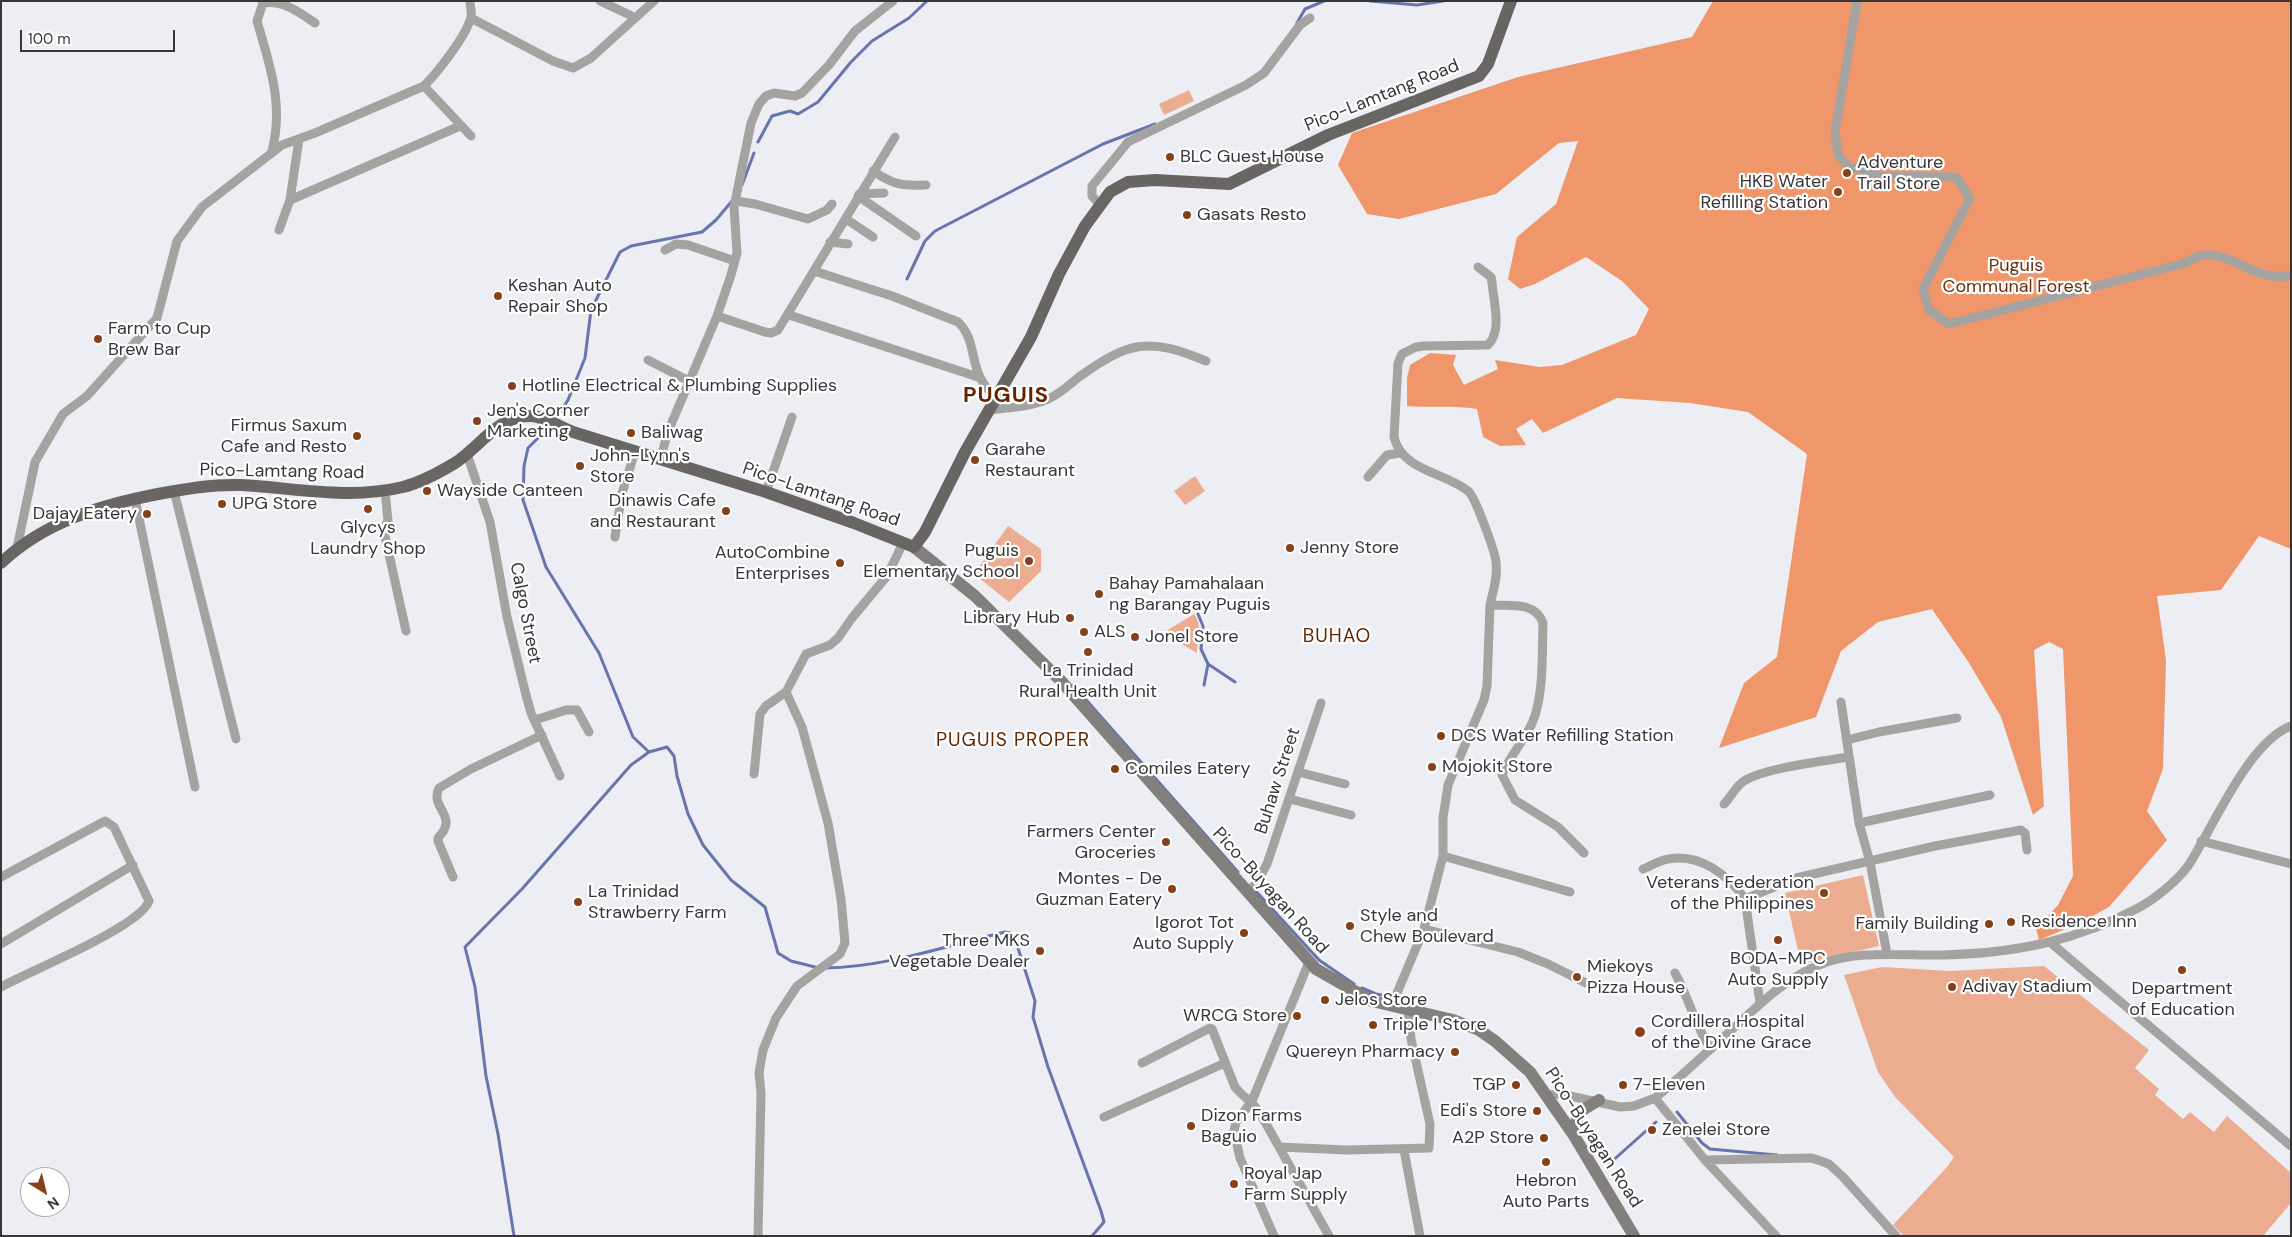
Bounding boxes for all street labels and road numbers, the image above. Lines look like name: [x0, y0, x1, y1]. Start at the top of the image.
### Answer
street label: Pico-Lamtang Road: [1302, 55, 1462, 137]
street label: Pico-Lamtang Road: [740, 458, 902, 532]
street label: Pico-Lamtang Road: [199, 460, 365, 484]
street label: Calgo Street: [505, 560, 545, 666]
street label: Buhaw Street: [1251, 725, 1305, 837]
street label: Pico-Buyagan Road: [1208, 823, 1332, 959]
street label: Pico-Buyagan Road: [1540, 1064, 1646, 1212]

